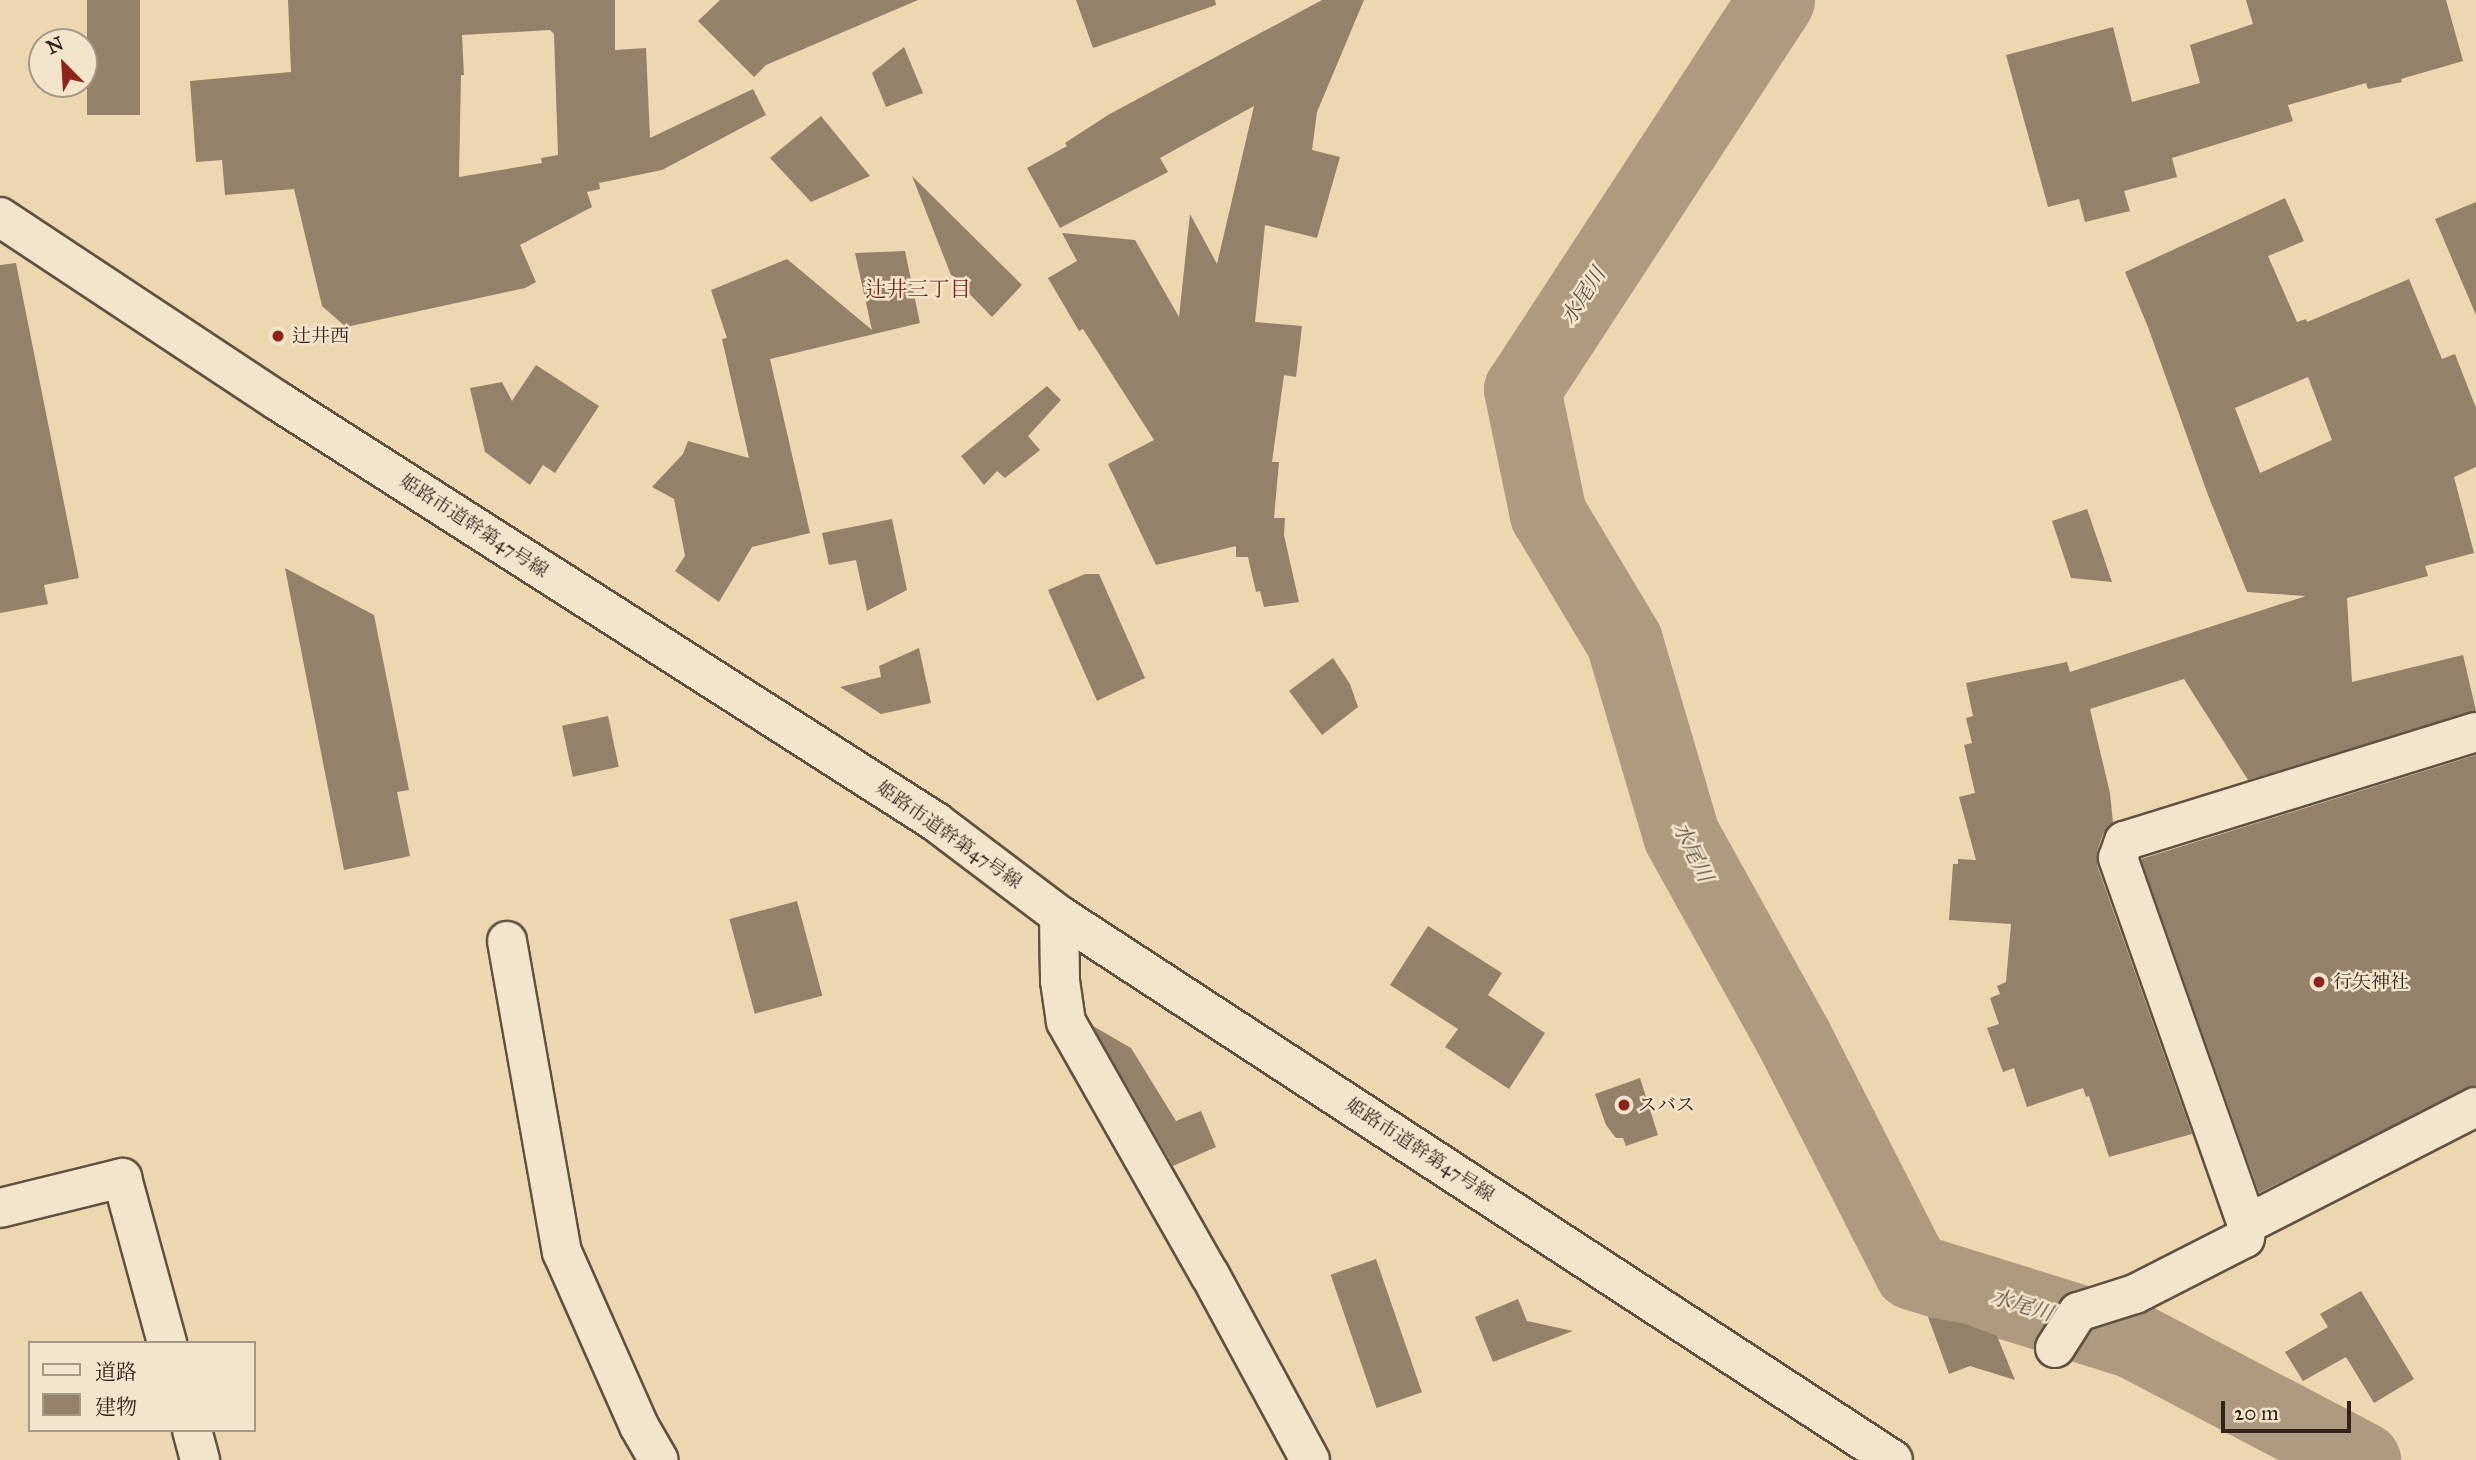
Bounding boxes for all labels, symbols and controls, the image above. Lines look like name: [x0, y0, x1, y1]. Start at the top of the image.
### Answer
north arrow: [28, 28, 98, 98]
text: N: [43, 31, 67, 59]
water label: 水尾川: [1555, 263, 1611, 329]
district label: 辻井三丁目: [866, 276, 970, 302]
place label: 辻井西: [292, 325, 349, 347]
marker: 辻井西: [270, 328, 286, 344]
street label: 姫路市道幹第47号線: [396, 470, 552, 582]
street label: 姫路市道幹第47号線: [872, 776, 1026, 894]
water label: 水尾川: [1668, 818, 1718, 886]
place label: 行矢神社: [2333, 971, 2409, 993]
marker: 行矢神社: [2311, 974, 2327, 990]
street label: 姫路市道幹第47号線: [1342, 1094, 1498, 1206]
place label: スバス: [1638, 1094, 1695, 1116]
marker: スバス: [1616, 1097, 1632, 1113]
water label: 水尾川: [1988, 1284, 2056, 1326]
legend: [28, 1341, 256, 1432]
text: 道路: [95, 1359, 137, 1385]
scale bar: [2224, 1386, 2354, 1430]
text: 建物: [95, 1394, 137, 1420]
text: 20 m: [2234, 1400, 2279, 1426]

